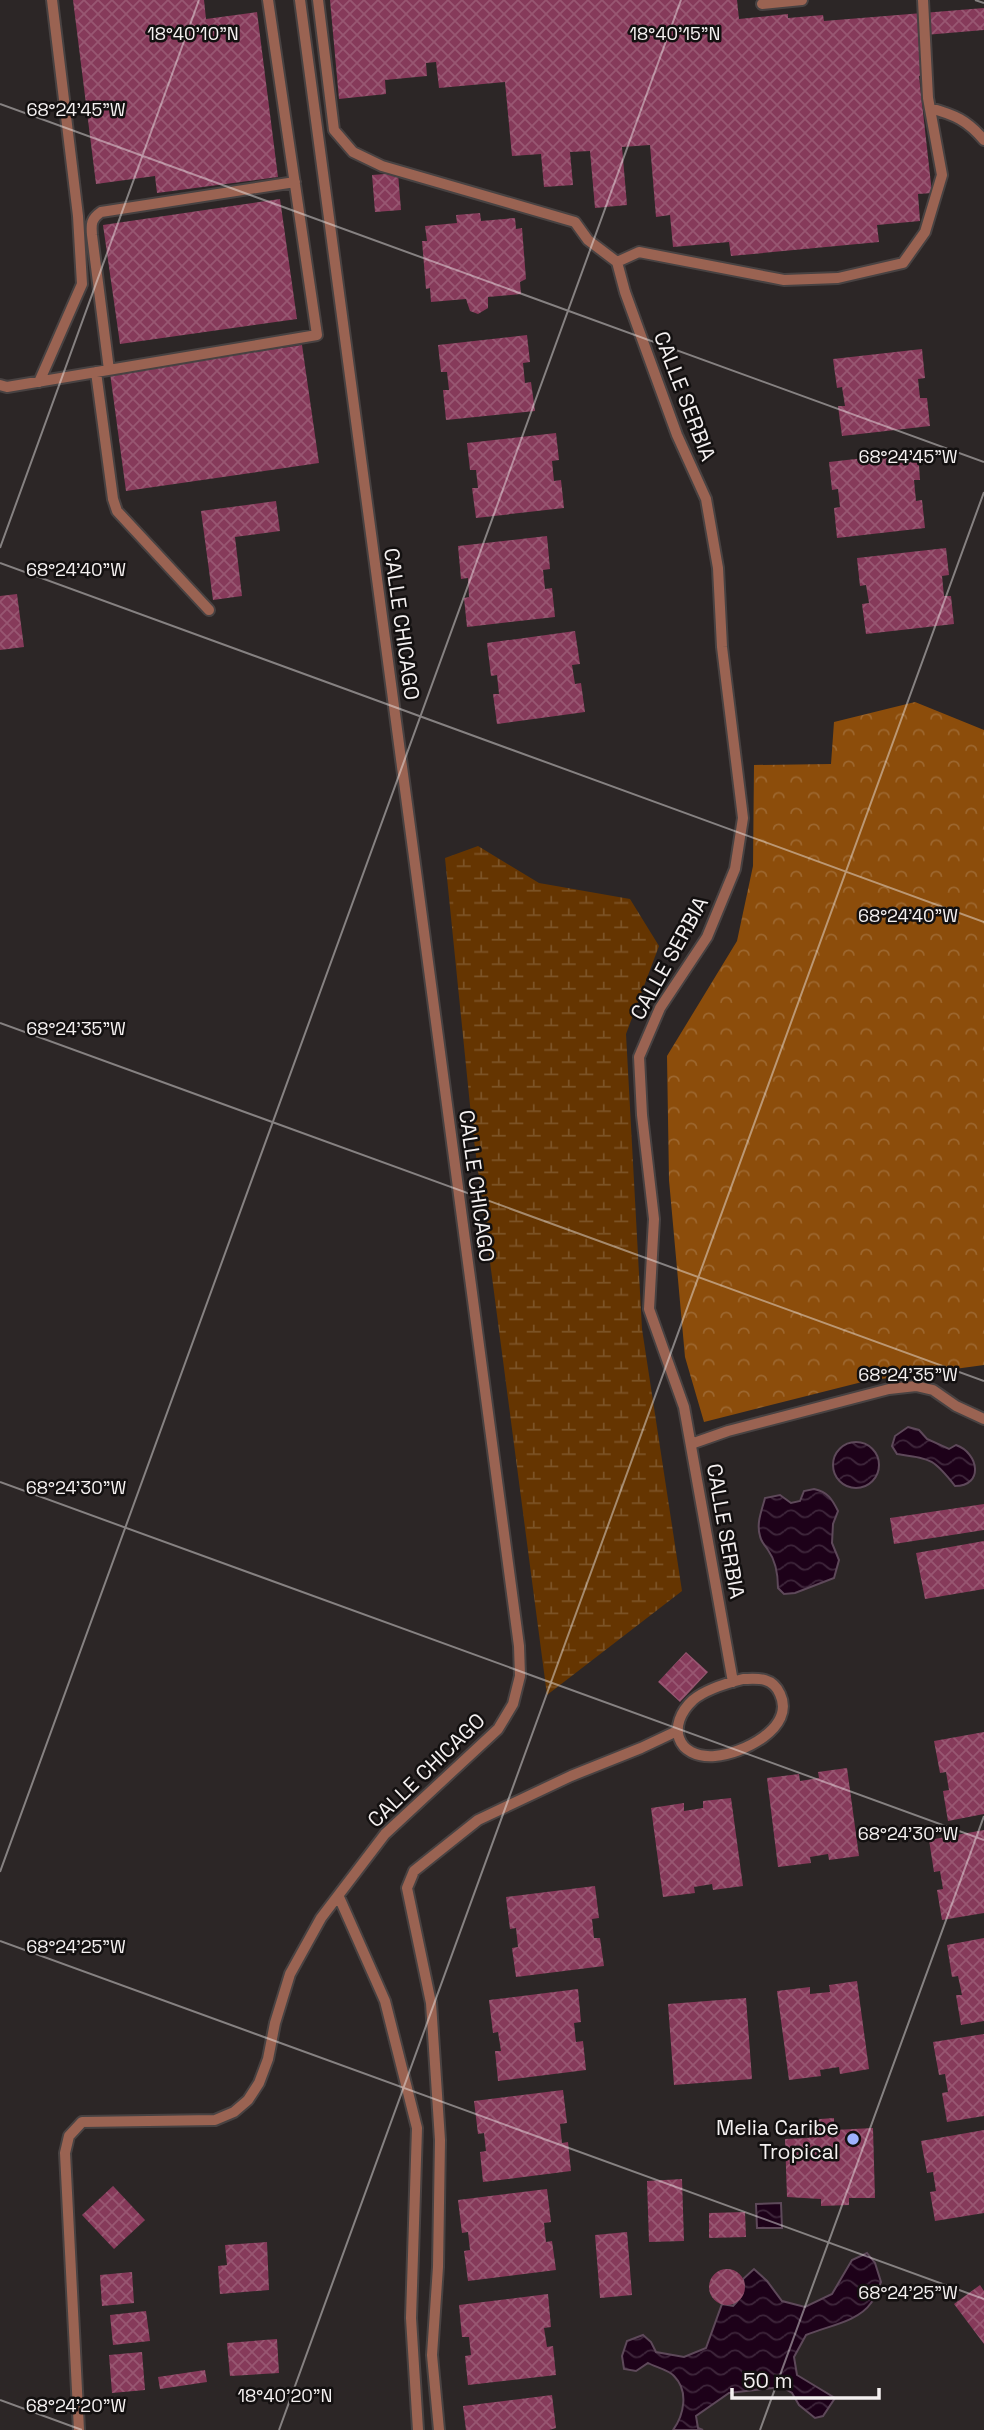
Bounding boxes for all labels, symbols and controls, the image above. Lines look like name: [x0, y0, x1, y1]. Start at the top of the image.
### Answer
text: 18°40'10"N: [147, 22, 239, 45]
text: 18°40'15"N: [630, 22, 720, 45]
text: 68°24'45"W: [26, 98, 126, 121]
street label: CALLE SERBIA: [648, 327, 722, 465]
text: 68°24'45"W: [858, 445, 958, 468]
street label: CALLE CHICAGO: [378, 546, 426, 702]
text: 68°24'40"W: [26, 558, 126, 581]
street label: CALLE SERBIA: [624, 892, 714, 1024]
text: 68°24'40"W: [858, 904, 958, 927]
text: 68°24'35"W: [26, 1017, 126, 1040]
street label: CALLE CHICAGO: [453, 1108, 501, 1264]
text: 68°24'35"W: [858, 1363, 958, 1386]
street label: CALLE SERBIA: [701, 1461, 751, 1601]
text: 68°24'30"W: [26, 1476, 126, 1499]
street label: CALLE CHICAGO: [361, 1707, 491, 1833]
text: 68°24'30"W: [858, 1822, 958, 1845]
text: 68°24'25"W: [26, 1935, 126, 1958]
place label: Melia Caribe Tropical: [716, 2114, 839, 2165]
marker: Melia Caribe Tropical: [845, 2131, 861, 2147]
text: 68°24'25"W: [858, 2281, 958, 2304]
scale bar: [732, 2356, 879, 2400]
text: 50 m: [743, 2367, 793, 2394]
text: 18°40'20"N: [238, 2384, 332, 2407]
text: 68°24'20"W: [26, 2394, 126, 2417]

